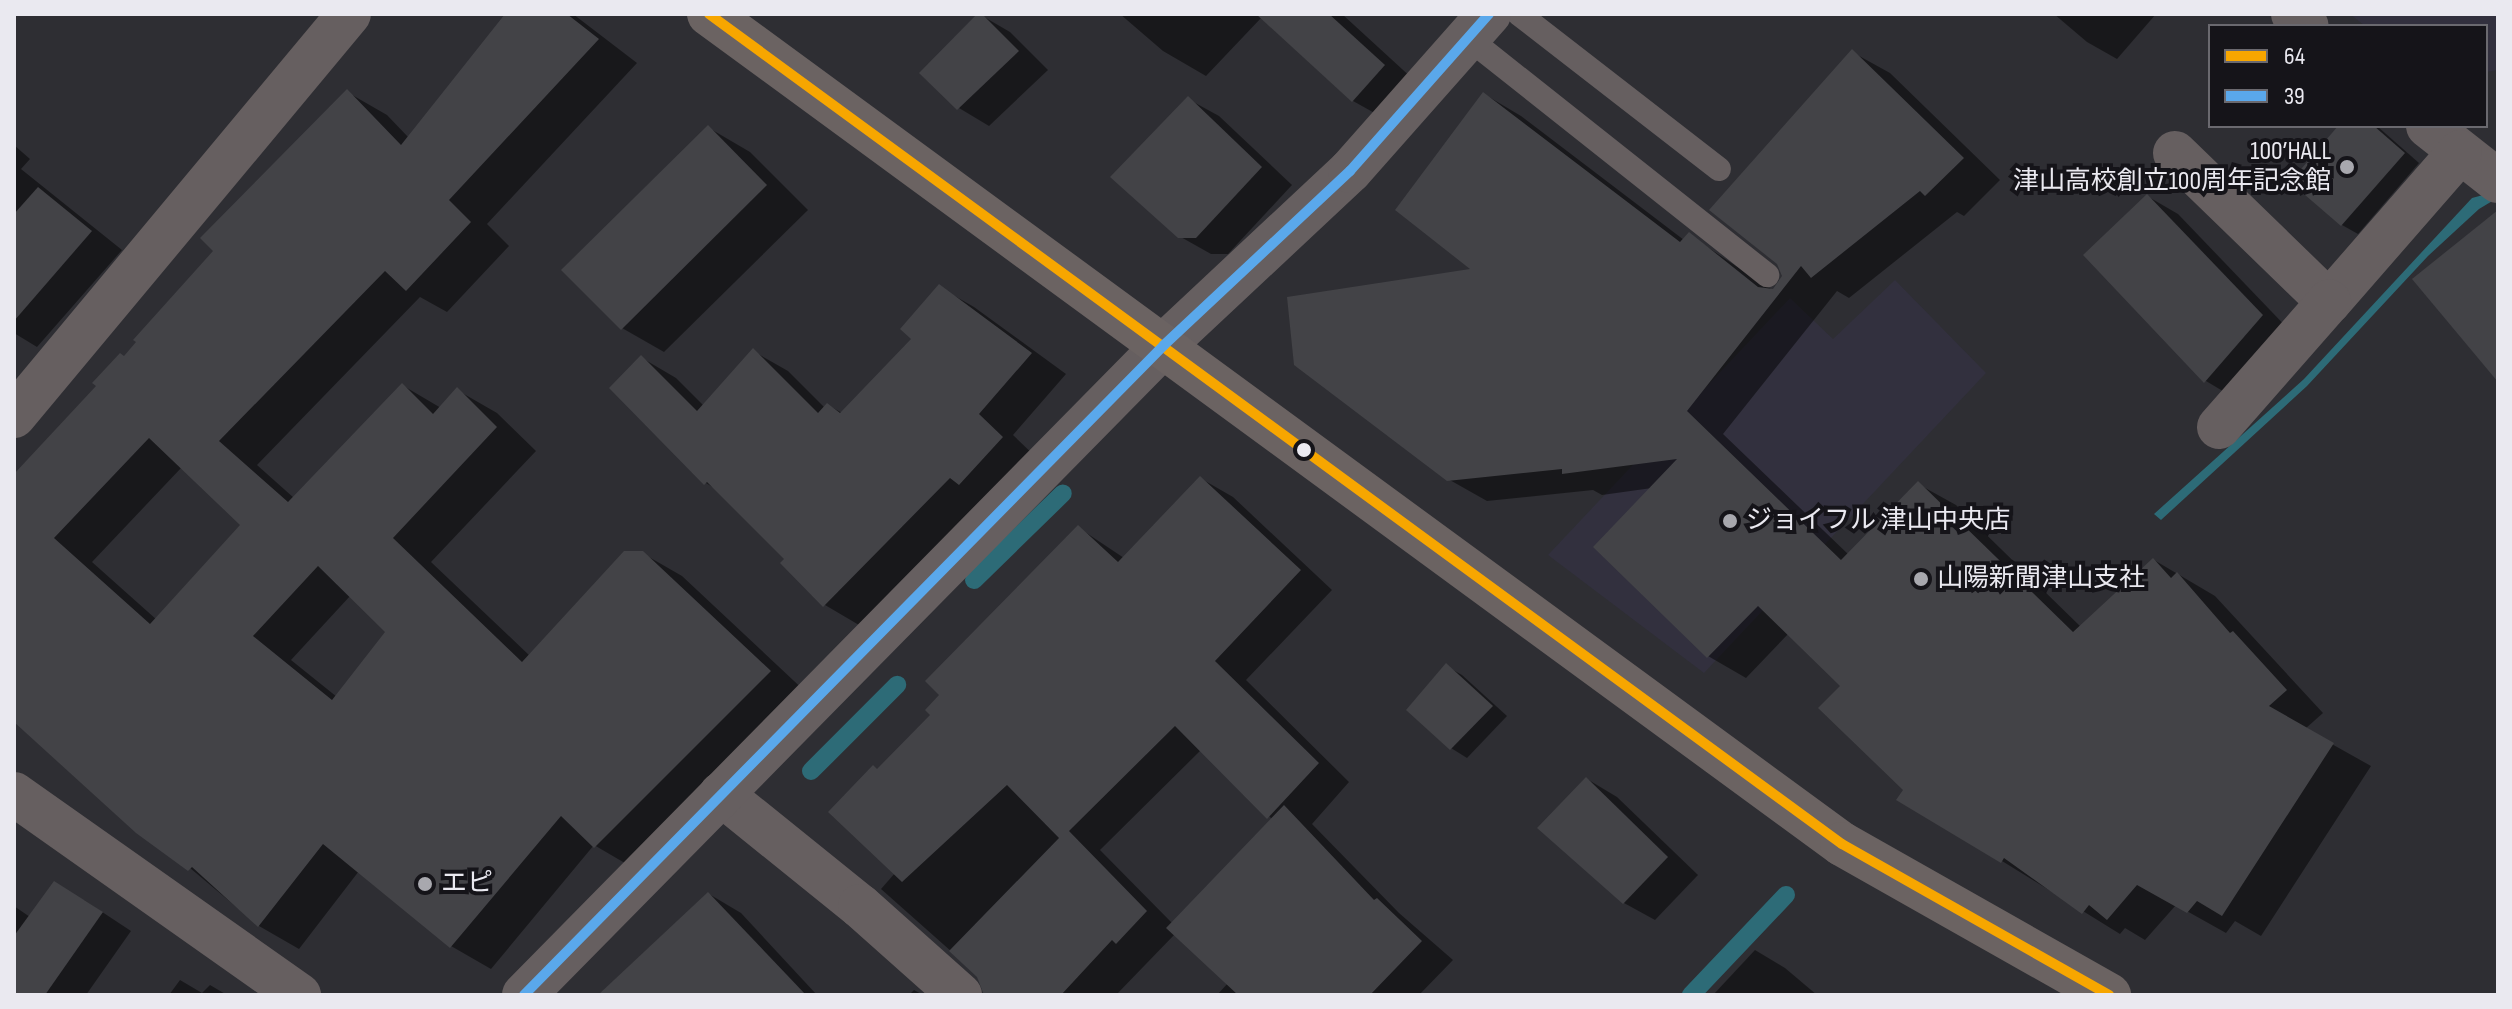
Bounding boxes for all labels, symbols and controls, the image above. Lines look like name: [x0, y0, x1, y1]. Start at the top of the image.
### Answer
legend: [2208, 24, 2488, 128]
text: 64: [2284, 42, 2305, 71]
text: 39: [2284, 82, 2305, 111]
place label: 100’HALL 津山高校創立100周年記念館: [2013, 136, 2331, 198]
marker: 100’HALL 津山高校創立100周年記念館: [2338, 158, 2356, 176]
unlabelled marker: [1296, 442, 1312, 458]
place label: ジョイフル 津山中央店: [1746, 505, 2010, 537]
marker: ジョイフル 津山中央店: [1721, 512, 1739, 530]
place label: 山陽新聞津山支社: [1937, 563, 2145, 595]
marker: 山陽新聞津山支社: [1912, 570, 1930, 588]
place label: エピ: [441, 868, 493, 900]
marker: エピ: [416, 875, 434, 893]

